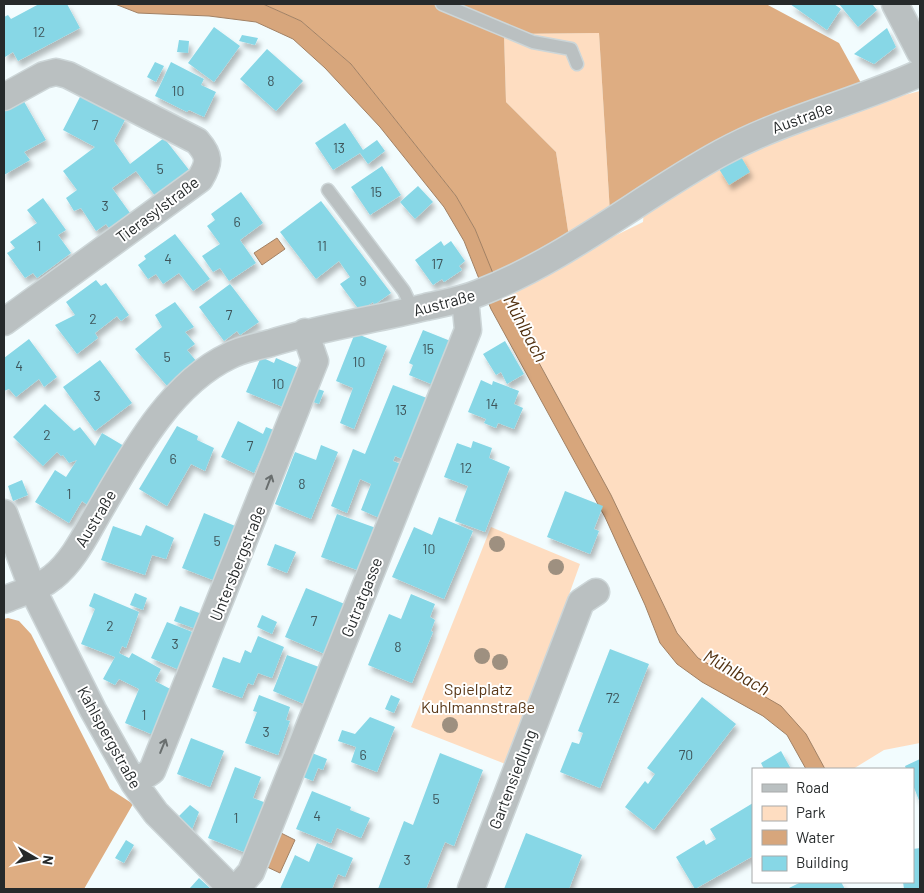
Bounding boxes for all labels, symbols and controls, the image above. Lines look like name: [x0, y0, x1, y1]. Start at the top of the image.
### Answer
house number: 12: [33, 23, 45, 40]
house number: 8: [267, 72, 275, 89]
house number: 10: [172, 82, 184, 99]
street label: Austraße: [769, 97, 835, 137]
house number: 7: [92, 116, 99, 133]
house number: 13: [333, 139, 345, 156]
house number: 5: [156, 160, 164, 177]
street label: Tierasylstraße: [112, 172, 202, 246]
house number: 15: [370, 183, 382, 200]
house number: 3: [101, 197, 109, 214]
house number: 6: [233, 213, 241, 230]
house number: 1: [37, 237, 41, 254]
house number: 11: [317, 237, 327, 254]
house number: 4: [164, 250, 172, 267]
house number: 17: [431, 255, 443, 272]
house number: 9: [359, 272, 367, 289]
street label: Austraße: [411, 285, 477, 319]
water label: Mühlbach: [499, 291, 553, 365]
house number: 7: [226, 306, 233, 323]
house number: 2: [89, 310, 97, 327]
house number: 15: [422, 340, 434, 357]
house number: 5: [163, 348, 171, 365]
house number: 10: [353, 353, 365, 370]
house number: 4: [15, 357, 23, 374]
house number: 10: [272, 375, 284, 392]
house number: 3: [93, 387, 101, 404]
house number: 14: [486, 395, 498, 412]
house number: 13: [395, 401, 407, 418]
house number: 2: [43, 426, 51, 443]
house number: 7: [247, 437, 254, 454]
house number: 6: [169, 450, 177, 467]
house number: 12: [460, 459, 472, 476]
one-way arrow: [265, 474, 274, 490]
house number: 8: [298, 475, 306, 492]
house number: 1: [67, 485, 71, 502]
street label: Austraße: [71, 486, 119, 550]
street label: Untersbergstraße: [205, 503, 269, 623]
house number: 5: [213, 532, 221, 549]
house number: 10: [423, 540, 435, 557]
street label: Gutratgasse: [336, 554, 386, 640]
house number: 7: [311, 612, 318, 629]
house number: 2: [106, 617, 114, 634]
house number: 3: [171, 635, 179, 652]
house number: 8: [394, 638, 402, 655]
water label: Mühlbach: [700, 644, 774, 700]
park label: Spielplatz Kuhlmannstraße: [421, 679, 535, 716]
street label: Kahlspergstraße: [74, 682, 146, 792]
house number: 72: [606, 689, 620, 706]
house number: 1: [142, 706, 146, 723]
house number: 3: [262, 723, 270, 740]
street label: Gartensiedlung: [484, 727, 540, 831]
one-way arrow: [158, 739, 168, 754]
house number: 6: [359, 746, 367, 763]
house number: 70: [679, 746, 693, 763]
legend: [752, 768, 914, 883]
text: Road: [796, 778, 829, 796]
house number: 5: [432, 790, 440, 807]
text: Park: [796, 803, 826, 821]
house number: 4: [313, 807, 321, 824]
house number: 1: [234, 809, 238, 826]
text: Water: [796, 828, 835, 846]
north arrow: [10, 833, 60, 883]
house number: 3: [403, 851, 411, 868]
text: Building: [796, 853, 849, 871]
text: N: [39, 854, 57, 866]

